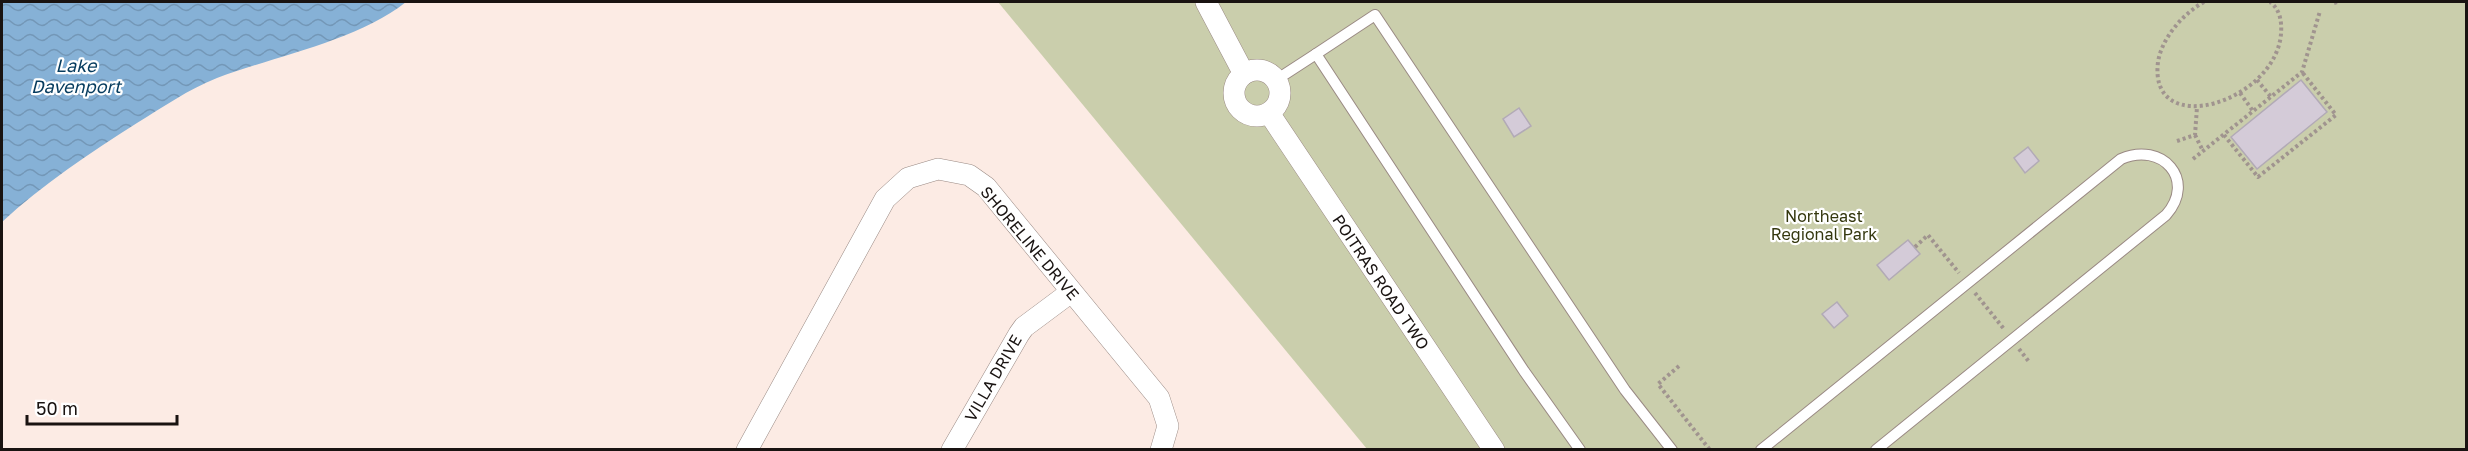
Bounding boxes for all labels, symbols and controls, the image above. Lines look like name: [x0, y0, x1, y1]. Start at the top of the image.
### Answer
water label: Lake Davenport: [31, 54, 123, 97]
street label: SHORELINE DRIVE: [977, 182, 1083, 304]
park label: Northeast Regional Park: [1771, 206, 1877, 244]
street label: POITRAS ROAD TWO: [1328, 211, 1434, 353]
street label: VILLA DRIVE: [960, 331, 1026, 425]
scale bar: [27, 388, 177, 426]
text: 50 m: [36, 397, 78, 419]

